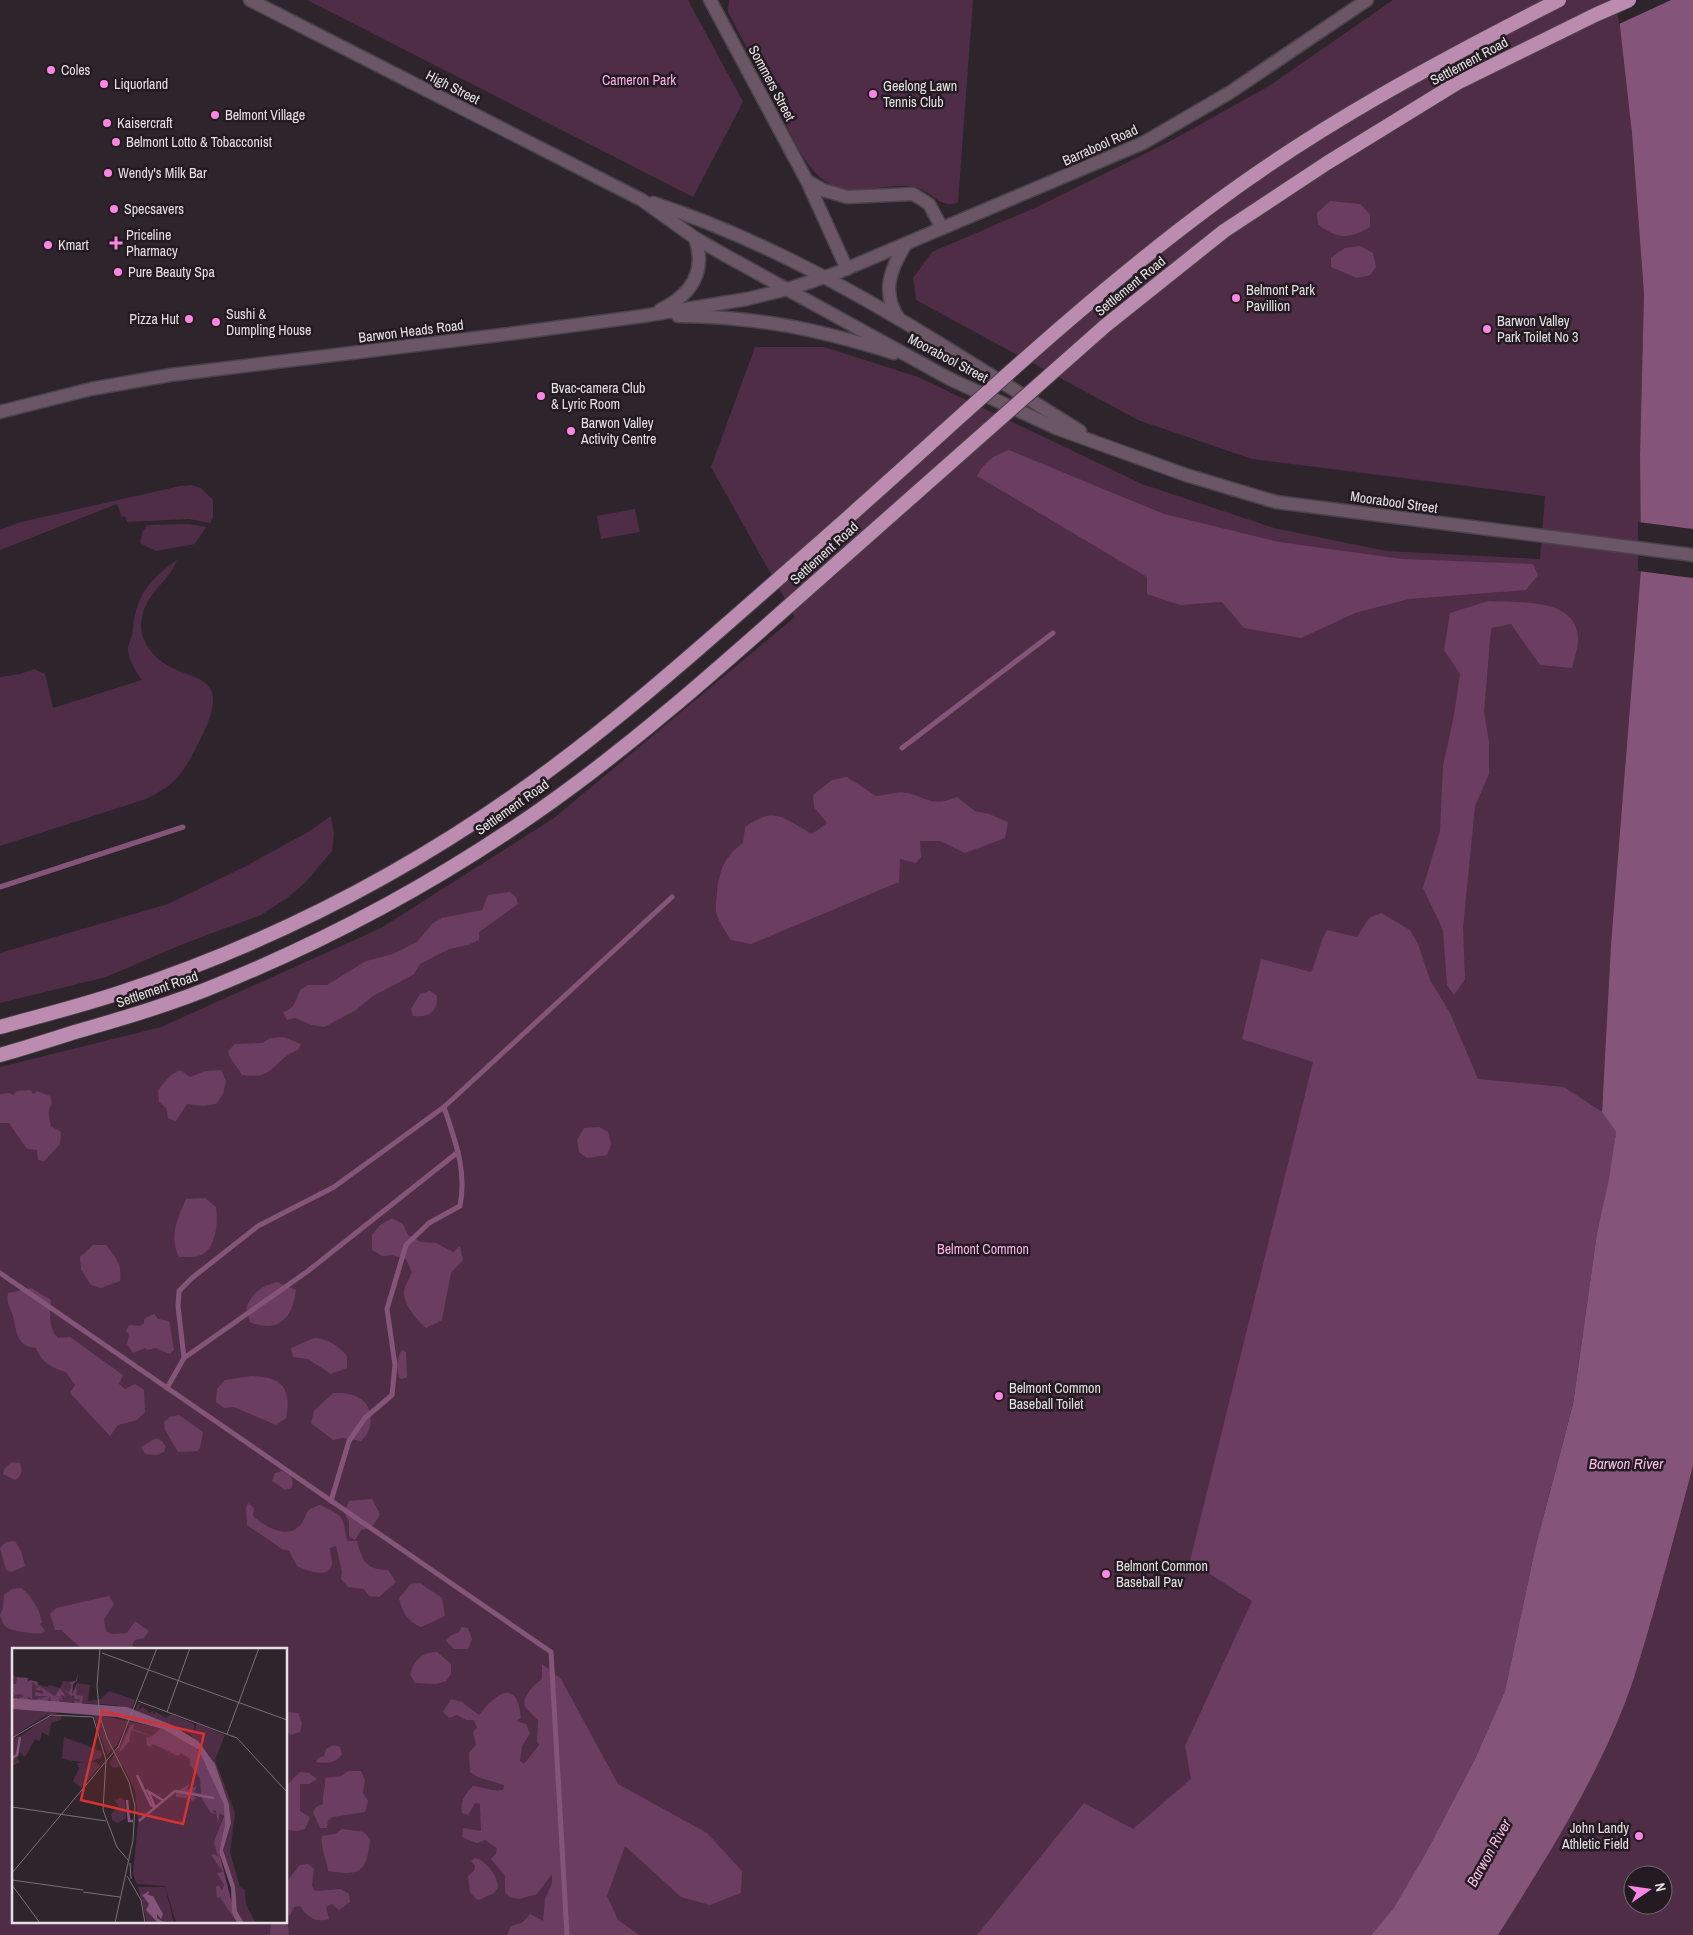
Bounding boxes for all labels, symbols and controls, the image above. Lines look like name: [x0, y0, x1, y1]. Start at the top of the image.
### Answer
street label: Settlement Road: [1427, 33, 1511, 89]
street label: Sommers Street: [745, 42, 799, 124]
place label: Coles: [61, 61, 91, 79]
marker: Coles: [45, 64, 57, 76]
street label: High Street: [423, 66, 483, 108]
park label: Cameron Park: [602, 71, 676, 89]
place label: Liquorland: [114, 75, 168, 93]
place label: Geelong Lawn Tennis Club: [883, 77, 957, 111]
marker: Liquorland: [98, 78, 110, 90]
marker: Geelong Lawn Tennis Club: [867, 88, 879, 100]
place label: Belmont Village: [225, 106, 305, 124]
marker: Belmont Village: [209, 109, 221, 121]
place label: Kaisercraft: [117, 114, 173, 132]
marker: Kaisercraft: [101, 117, 113, 129]
street label: Barrabool Road: [1060, 120, 1140, 170]
place label: Belmont Lotto & Tobacconist: [126, 133, 272, 151]
marker: Belmont Lotto & Tobacconist: [110, 136, 122, 148]
place label: Wendy's Milk Bar: [118, 164, 207, 182]
marker: Wendy's Milk Bar: [102, 167, 114, 179]
place label: Specsavers: [124, 200, 184, 218]
marker: Specsavers: [108, 203, 120, 215]
place label: Priceline Pharmacy: [126, 226, 178, 260]
place label: Kmart: [58, 236, 89, 254]
marker: Priceline Pharmacy: [110, 237, 122, 249]
marker: Kmart: [42, 239, 54, 251]
street label: Settlement Road: [1091, 252, 1169, 320]
place label: Pure Beauty Spa: [128, 263, 215, 281]
marker: Pure Beauty Spa: [112, 266, 124, 278]
place label: Belmont Park Pavillion: [1246, 281, 1315, 315]
marker: Belmont Park Pavillion: [1230, 292, 1242, 304]
place label: Sushi & Dumpling House: [226, 305, 312, 339]
place label: Pizza Hut: [129, 310, 179, 328]
place label: Barwon Valley Park Toilet No 3: [1497, 312, 1578, 346]
marker: Pizza Hut: [183, 313, 195, 325]
marker: Sushi & Dumpling House: [210, 316, 222, 328]
street label: Barwon Heads Road: [357, 316, 465, 346]
marker: Barwon Valley Park Toilet No 3: [1481, 323, 1493, 335]
street label: Moorabool Street: [905, 329, 991, 387]
place label: Bvac-camera Club & Lyric Room: [551, 379, 645, 413]
marker: Bvac-camera Club & Lyric Room: [535, 390, 547, 402]
place label: Barwon Valley Activity Centre: [580, 414, 656, 448]
marker: Barwon Valley Activity Centre: [565, 425, 577, 437]
street label: Moorabool Street: [1349, 487, 1439, 517]
street label: Settlement Road: [786, 518, 862, 588]
street label: Settlement Road: [472, 775, 552, 839]
street label: Settlement Road: [114, 967, 200, 1011]
park label: Belmont Common: [937, 1240, 1029, 1258]
place label: Belmont Common Baseball Toilet: [1009, 1379, 1101, 1413]
marker: Belmont Common Baseball Toilet: [993, 1390, 1005, 1402]
water label: Barwon River: [1589, 1453, 1664, 1474]
place label: Belmont Common Baseball Pav: [1116, 1557, 1208, 1591]
marker: Belmont Common Baseball Pav: [1100, 1568, 1112, 1580]
inset map: [12, 1648, 288, 1922]
water label: Barwon River: [1461, 1814, 1516, 1890]
place label: John Landy Athletic Field: [1561, 1819, 1629, 1853]
marker: John Landy Athletic Field: [1633, 1830, 1645, 1842]
north arrow: [1623, 1865, 1673, 1915]
text: N: [1651, 1881, 1670, 1893]

